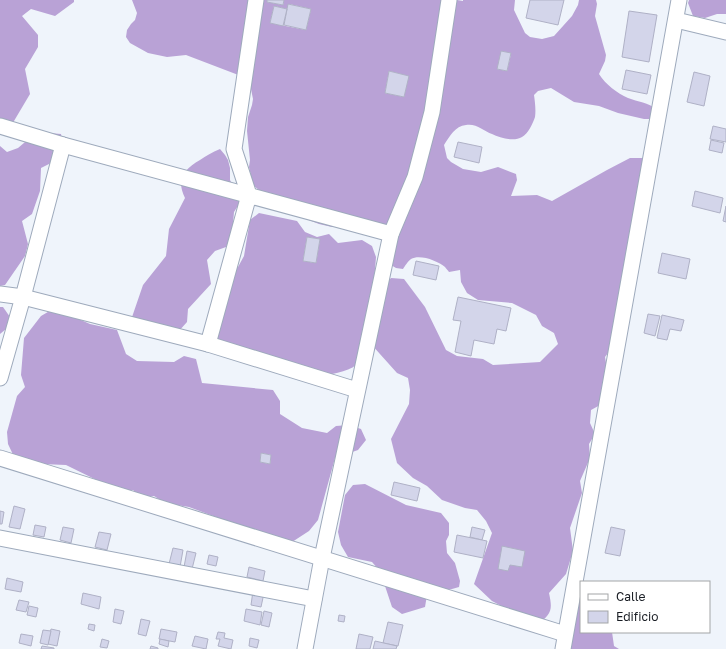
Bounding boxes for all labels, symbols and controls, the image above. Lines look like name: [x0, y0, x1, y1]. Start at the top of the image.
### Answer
legend: [580, 581, 710, 633]
text: Calle: [616, 589, 646, 604]
text: Edificio: [616, 609, 658, 624]

